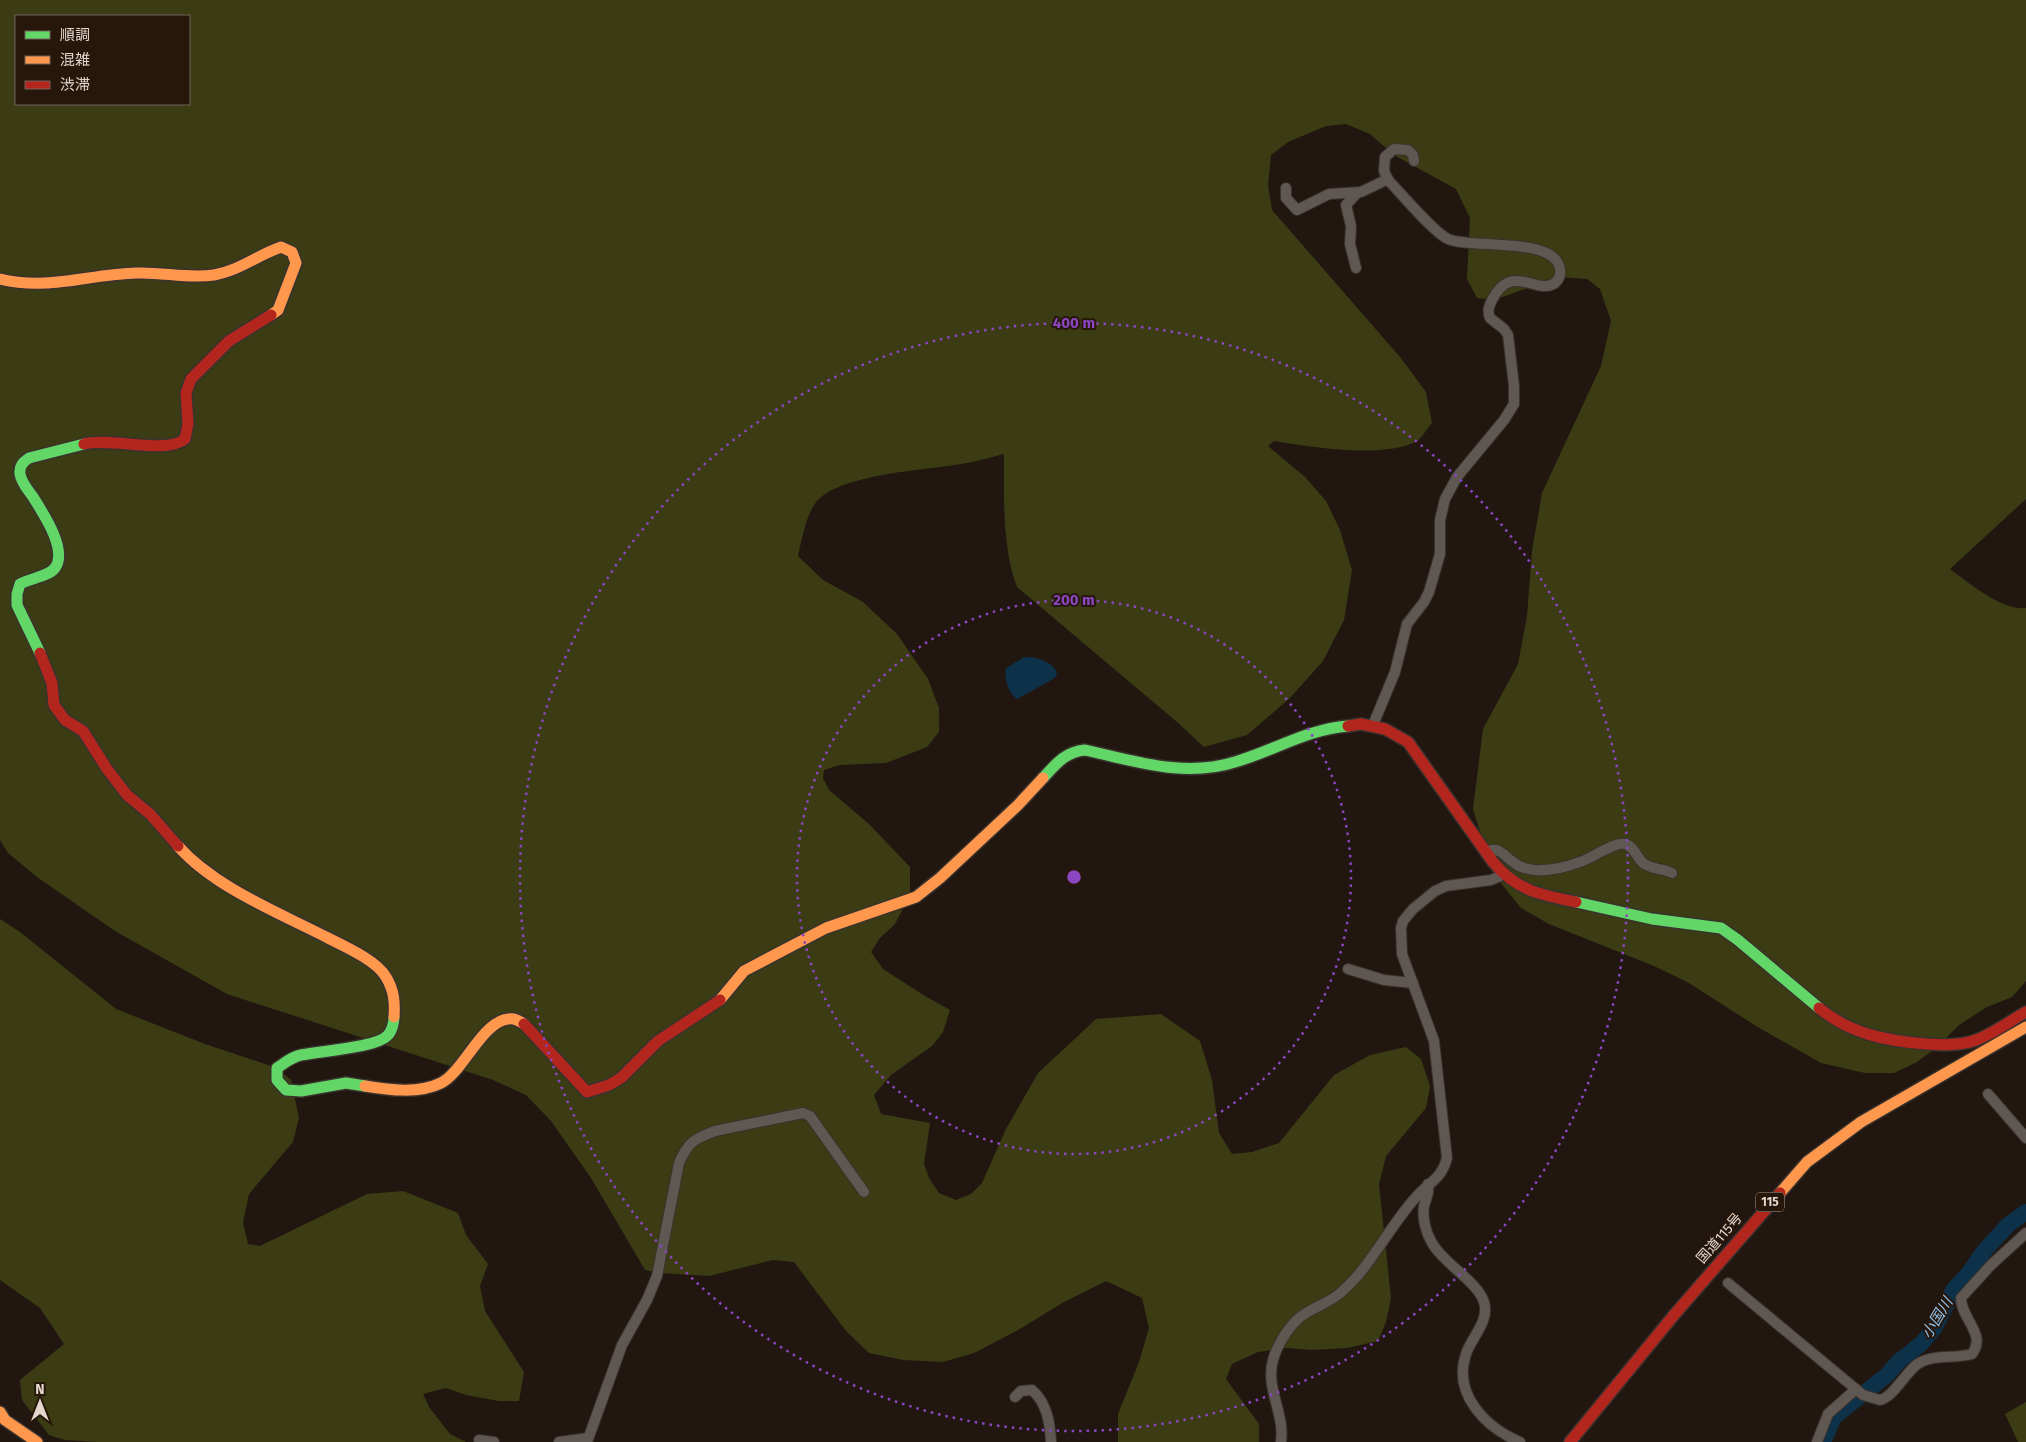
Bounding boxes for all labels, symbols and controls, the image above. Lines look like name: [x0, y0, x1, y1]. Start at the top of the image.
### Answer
legend: [15, 15, 190, 105]
text: 順調: [60, 26, 90, 44]
text: 混雑: [60, 51, 90, 69]
text: 渋滞: [60, 76, 90, 94]
text: 400 m: [1053, 314, 1095, 332]
text: 200 m: [1053, 591, 1095, 609]
centre of rings: [1065, 868, 1083, 886]
road number: 115: [1756, 1192, 1784, 1212]
street label: 国道115号: [1693, 1210, 1746, 1267]
water label: 小国川: [1918, 1292, 1957, 1342]
north arrow: [15, 1377, 65, 1427]
text: N: [35, 1381, 45, 1398]

